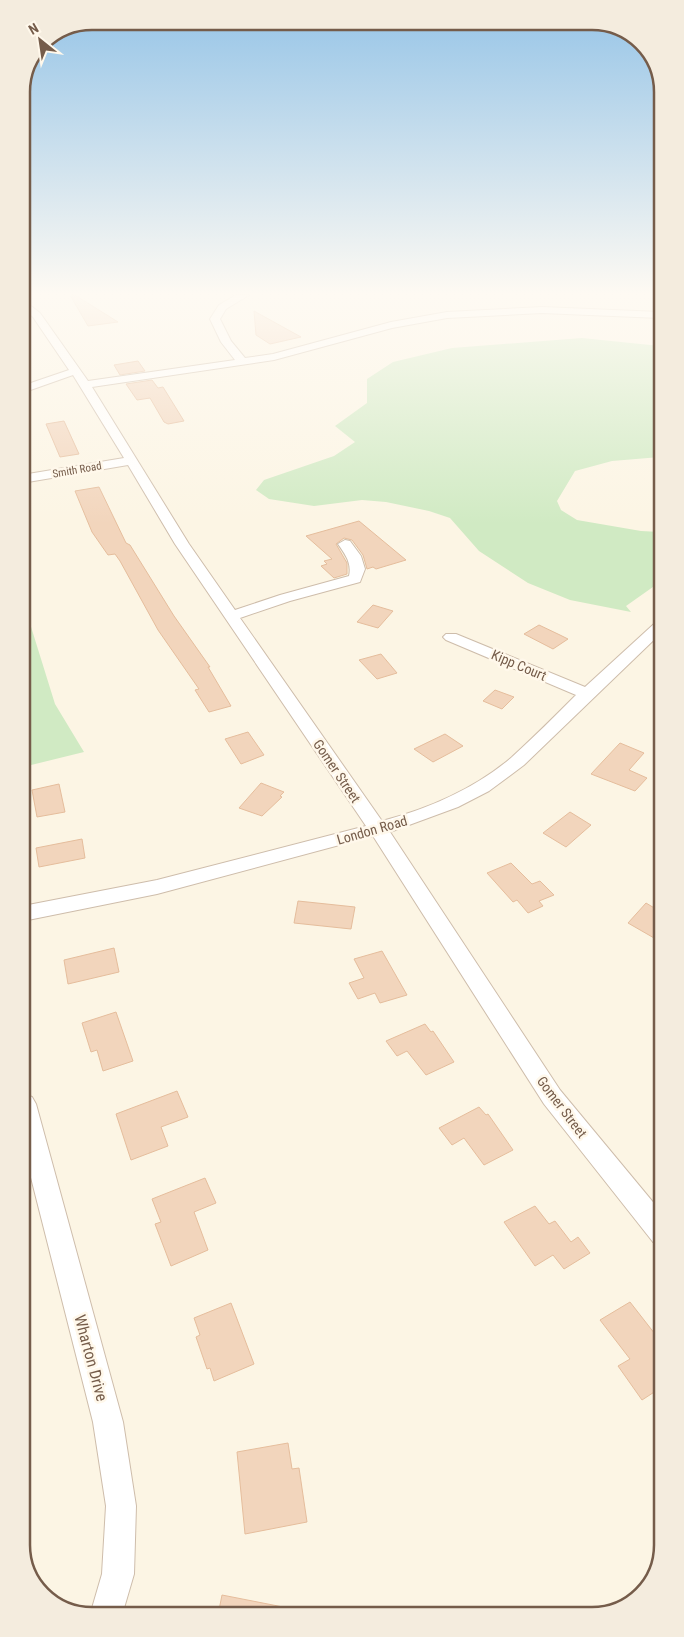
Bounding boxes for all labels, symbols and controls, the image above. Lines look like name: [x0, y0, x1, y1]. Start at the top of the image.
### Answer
north arrow: [15, 15, 65, 65]
text: N: [26, 20, 41, 38]
street label: Smith Road: [51, 459, 103, 481]
street label: Kipp Court: [489, 646, 549, 684]
street label: Gomer Street: [310, 736, 364, 806]
street label: London Road: [335, 812, 409, 848]
street label: Gomer Street: [534, 1073, 590, 1141]
street label: Wharton Drive: [70, 1313, 112, 1403]

